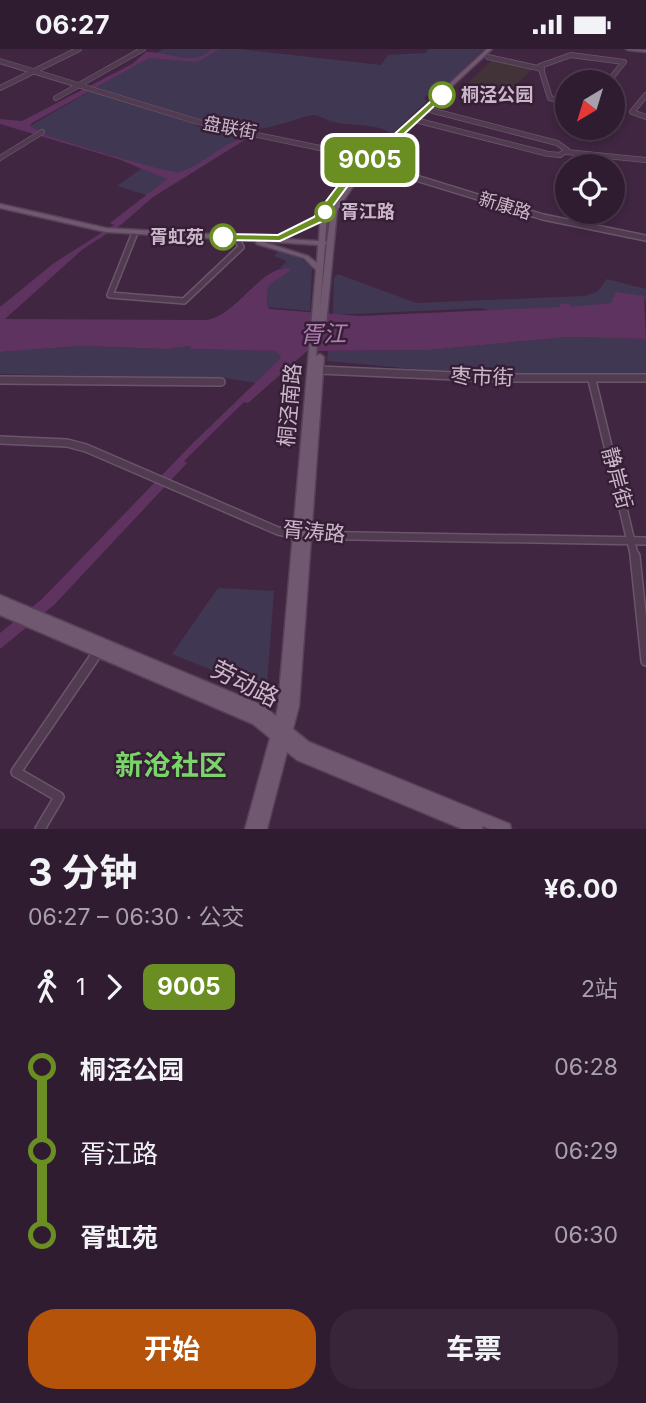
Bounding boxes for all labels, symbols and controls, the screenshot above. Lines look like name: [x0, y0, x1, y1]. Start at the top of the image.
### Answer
text: 06:27: [35, 9, 110, 40]
north arrow: [555, 70, 625, 140]
map controls: [555, 70, 625, 224]
marker: 桐泾公园: [429, 82, 455, 108]
place label: 桐泾公园: [461, 84, 533, 105]
street label: 盘联街: [202, 112, 259, 143]
line badge: 9005: [321, 137, 419, 183]
text: 9005: [338, 145, 402, 174]
button: locate: [555, 154, 625, 224]
street label: 新康路: [476, 188, 534, 223]
place label: 胥江路: [341, 201, 395, 222]
marker: 胥江路: [315, 202, 335, 222]
marker: 胥虹苑: [210, 224, 236, 250]
place label: 胥虹苑: [150, 226, 204, 247]
water label: 胥江: [300, 320, 349, 348]
street label: 桐泾南路: [273, 362, 306, 448]
street label: 枣市街: [450, 363, 514, 390]
street label: 静岸街: [597, 444, 638, 512]
street label: 胥涛路: [282, 516, 347, 547]
street label: 劳动路: [207, 654, 284, 713]
district label: 新沧社区: [115, 748, 227, 782]
text: 3 分钟: [28, 849, 138, 895]
text: ¥6.00: [544, 873, 618, 904]
text: 06:27 – 06:30 · 公交: [28, 903, 245, 931]
icon: walk: [28, 968, 66, 1006]
icon: forward: [95, 968, 133, 1006]
text: 9005: [157, 972, 221, 1001]
text: 1: [76, 973, 85, 1001]
text: 2站: [581, 975, 618, 1003]
text: 06:28: [554, 1053, 618, 1081]
text: 桐泾公园: [80, 1054, 184, 1085]
text: 06:29: [554, 1137, 618, 1165]
text: 胥江路: [80, 1138, 158, 1169]
text: 06:30: [554, 1221, 618, 1249]
text: 胥虹苑: [80, 1222, 158, 1253]
button: 开始: [28, 1309, 316, 1389]
button: 车票: [330, 1309, 618, 1389]

